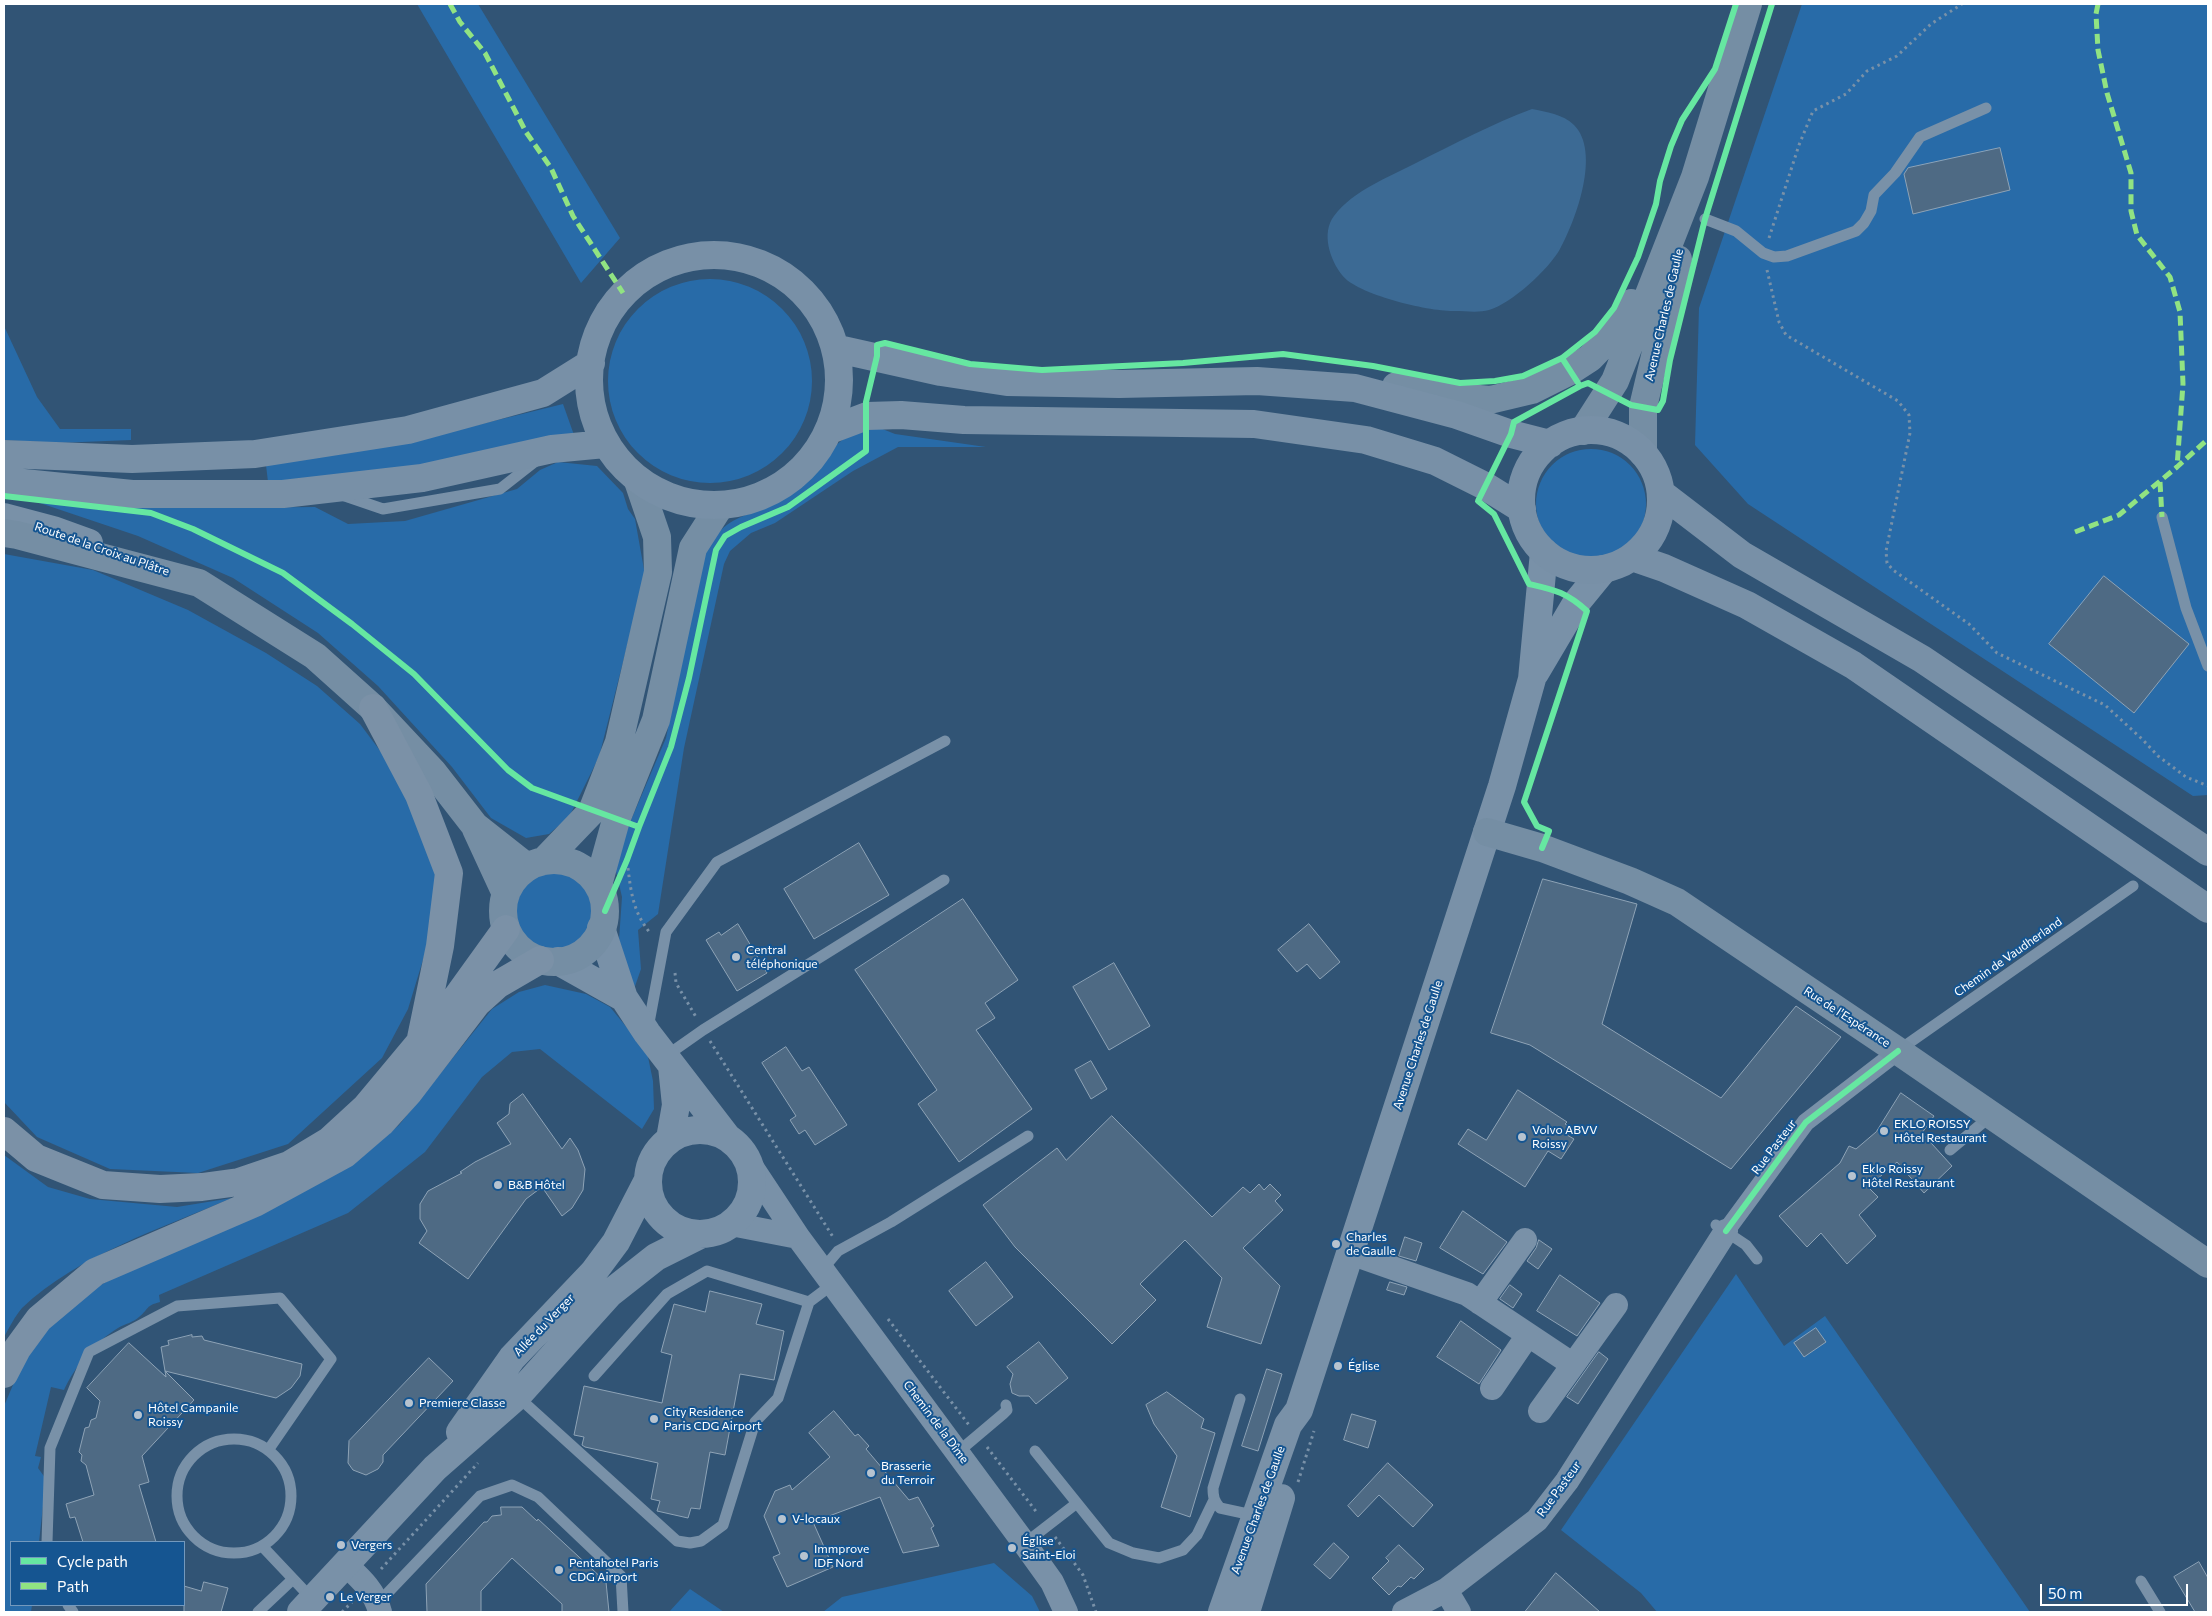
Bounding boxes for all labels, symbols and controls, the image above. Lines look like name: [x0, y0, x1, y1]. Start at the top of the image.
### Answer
street label: Avenue Charles de Gaulle: [1642, 247, 1686, 383]
street label: Route de la Croix au Plâtre: [33, 519, 171, 579]
street label: Chemin de Vaudherland: [1951, 914, 2065, 1000]
place label: Central téléphonique: [746, 943, 818, 971]
marker: Central téléphonique: [730, 951, 742, 963]
street label: Avenue Charles de Gaulle: [1390, 978, 1446, 1112]
street label: Rue de l'Espérance: [1801, 984, 1893, 1050]
street label: Rue Pasteur: [1749, 1117, 1799, 1177]
place label: EKLO ROISSY Hôtel Restaurant: [1894, 1117, 1987, 1145]
place label: Volvo ABVV Roissy: [1532, 1123, 1597, 1151]
marker: EKLO ROISSY Hôtel Restaurant: [1878, 1125, 1890, 1137]
marker: Volvo ABVV Roissy: [1516, 1131, 1528, 1143]
place label: Eklo Roissy Hôtel Restaurant: [1862, 1162, 1955, 1190]
marker: Eklo Roissy Hôtel Restaurant: [1846, 1170, 1858, 1182]
place label: B&B Hôtel: [508, 1178, 565, 1192]
marker: B&B Hôtel: [492, 1179, 504, 1191]
place label: Charles de Gaulle: [1346, 1230, 1396, 1258]
marker: Charles de Gaulle: [1330, 1238, 1342, 1250]
street label: Allée du Verger: [511, 1291, 577, 1359]
place label: Église: [1348, 1359, 1380, 1373]
marker: Église: [1332, 1360, 1344, 1372]
street label: Chemin de la Dîme: [900, 1378, 972, 1466]
place label: Premiere Classe: [419, 1396, 505, 1410]
marker: Premiere Classe: [403, 1397, 415, 1409]
place label: Hôtel Campanile Roissy: [148, 1401, 238, 1429]
place label: City Residence Paris CDG Airport: [664, 1405, 762, 1433]
marker: Hôtel Campanile Roissy: [132, 1409, 144, 1421]
marker: City Residence Paris CDG Airport: [648, 1413, 660, 1425]
street label: Avenue Charles de Gaulle: [1228, 1444, 1288, 1576]
street label: Rue Pasteur: [1534, 1458, 1584, 1520]
place label: Brasserie du Terroir: [881, 1459, 934, 1487]
marker: Brasserie du Terroir: [865, 1467, 877, 1479]
place label: V-locaux: [792, 1512, 840, 1526]
marker: V-locaux: [776, 1513, 788, 1525]
place label: Église Saint-Eloi: [1022, 1534, 1076, 1562]
place label: Vergers: [351, 1538, 392, 1552]
marker: Vergers: [335, 1539, 347, 1551]
legend: [10, 1541, 185, 1606]
place label: Immprove IDF Nord: [814, 1542, 869, 1570]
marker: Église Saint-Eloi: [1006, 1542, 1018, 1554]
marker: Immprove IDF Nord: [798, 1550, 810, 1562]
text: Cycle path: [57, 1552, 128, 1570]
place label: Pentahotel Paris CDG Airport: [569, 1556, 658, 1584]
marker: Pentahotel Paris CDG Airport: [553, 1564, 565, 1576]
scale bar: [2042, 1574, 2190, 1606]
text: Path: [57, 1577, 89, 1595]
text: 50 m: [2048, 1584, 2082, 1602]
place label: Le Verger: [340, 1590, 392, 1604]
marker: Le Verger: [324, 1591, 336, 1603]

